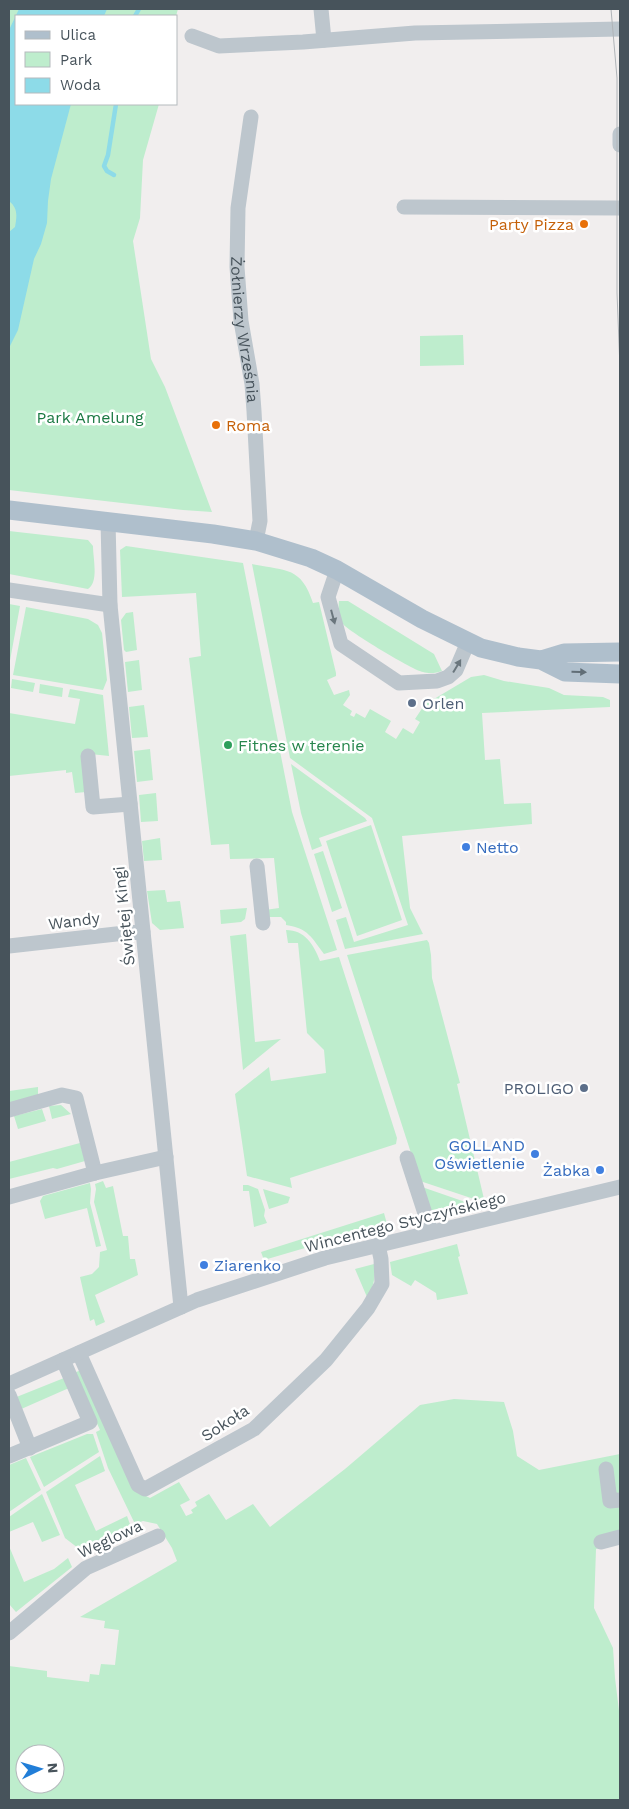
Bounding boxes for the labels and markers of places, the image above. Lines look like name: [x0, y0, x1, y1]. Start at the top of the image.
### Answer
place label: Party Pizza: [489, 215, 574, 234]
marker: Party Pizza: [578, 218, 590, 230]
place label: Roma: [226, 416, 270, 435]
marker: Roma: [210, 419, 222, 431]
place label: Orlen: [422, 694, 464, 713]
marker: Orlen: [406, 697, 418, 709]
place label: Fitnes w terenie: [238, 736, 364, 755]
marker: Fitnes w terenie: [222, 739, 234, 751]
place label: Netto: [476, 838, 519, 857]
marker: Netto: [460, 841, 472, 853]
place label: PROLIGO: [504, 1079, 574, 1098]
marker: PROLIGO: [578, 1082, 590, 1094]
place label: GOLLAND Oświetlenie: [434, 1136, 525, 1173]
marker: GOLLAND Oświetlenie: [529, 1148, 541, 1160]
place label: Żabka: [543, 1161, 590, 1180]
marker: Żabka: [594, 1164, 606, 1176]
place label: Ziarenko: [214, 1256, 281, 1275]
marker: Ziarenko: [198, 1259, 210, 1271]

